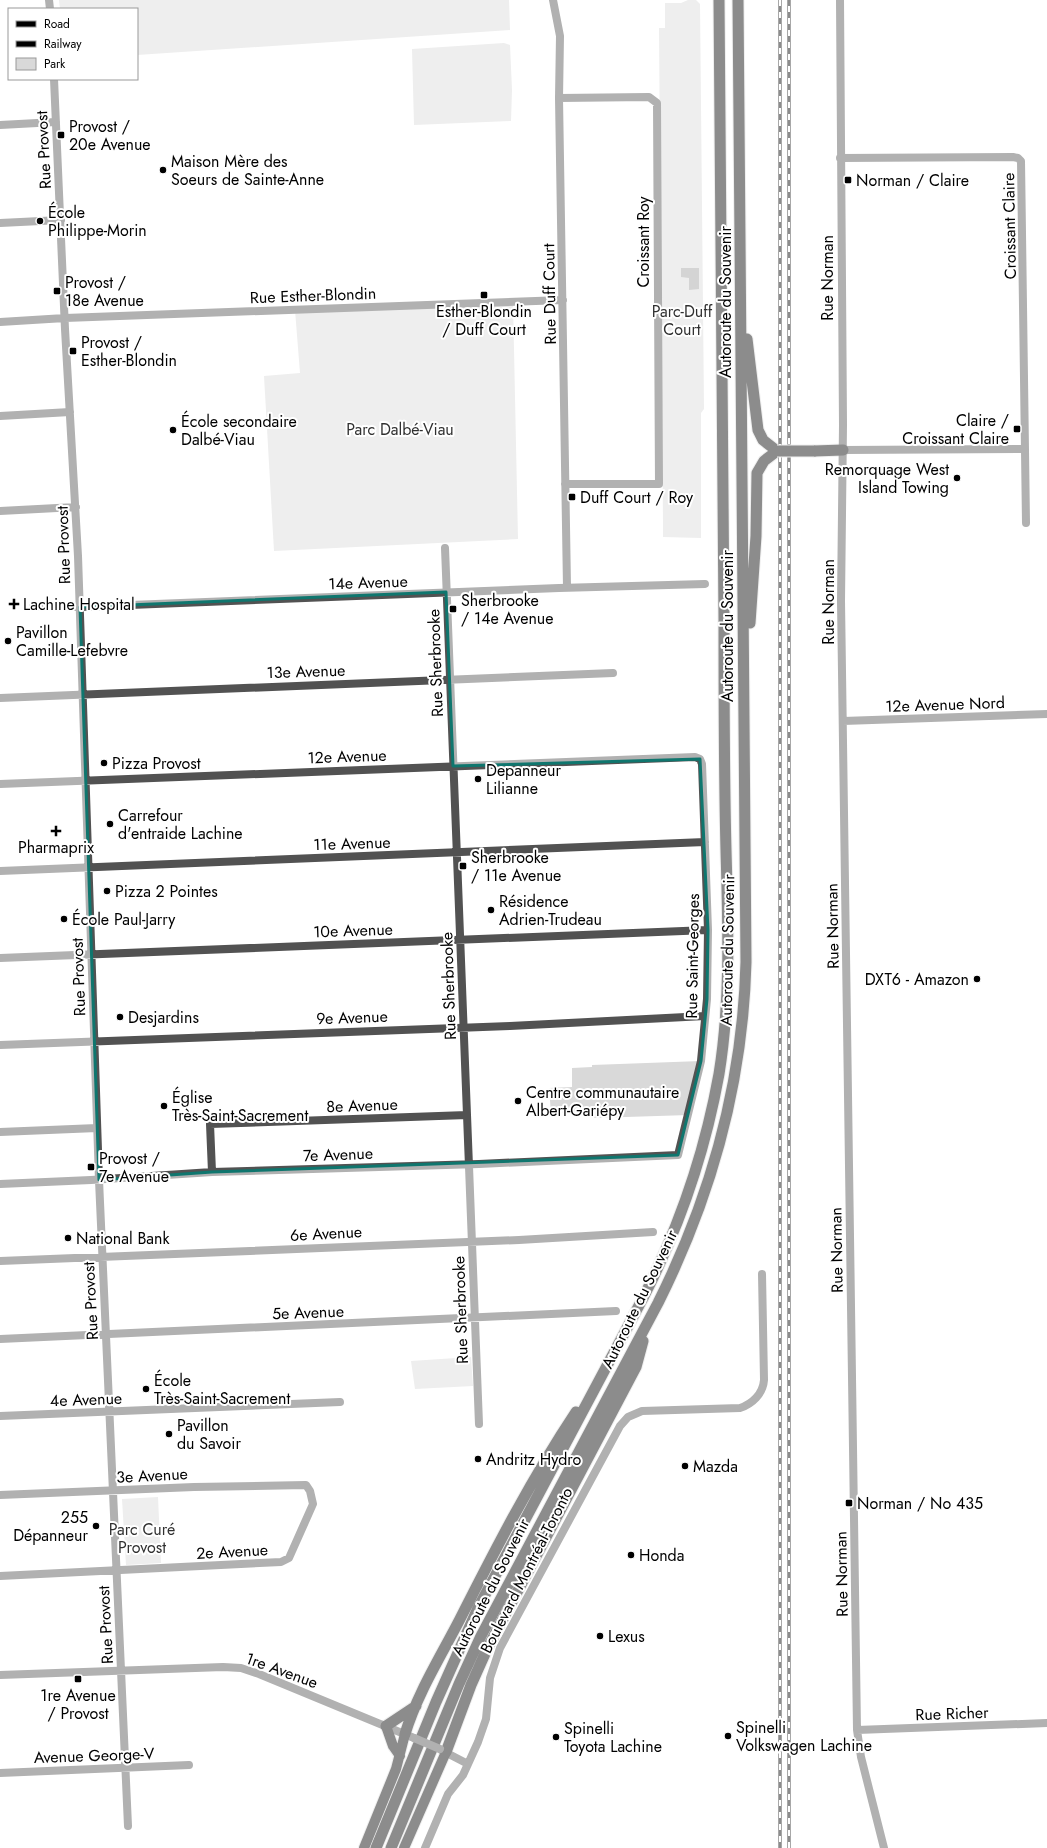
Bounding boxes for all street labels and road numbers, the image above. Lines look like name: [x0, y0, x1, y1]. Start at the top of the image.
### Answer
street label: Rue Provost: [30, 110, 57, 190]
street label: Croissant Claire: [997, 172, 1022, 280]
street label: Croissant Roy: [632, 195, 655, 288]
street label: Autoroute du Souvenir: [714, 226, 737, 378]
street label: Rue Norman: [816, 235, 839, 321]
street label: Rue Duff Court: [537, 243, 562, 345]
street label: Rue Esther-Blondin: [249, 282, 377, 309]
street label: Rue Provost: [51, 505, 76, 585]
street label: Autoroute du Souvenir: [716, 550, 739, 702]
street label: Rue Norman: [817, 559, 840, 645]
street label: 14e Avenue: [328, 570, 408, 595]
street label: Rue Sherbrooke: [422, 609, 449, 717]
street label: 13e Avenue: [266, 659, 346, 684]
street label: 12e Avenue Nord: [885, 691, 1005, 718]
street label: 12e Avenue: [307, 744, 387, 769]
street label: 11e Avenue: [313, 831, 391, 856]
street label: Autoroute du Souvenir: [715, 873, 740, 1026]
street label: Rue Norman: [820, 883, 845, 969]
street label: Rue Saint-Georges: [680, 893, 705, 1019]
street label: 10e Avenue: [313, 918, 393, 943]
street label: Rue Sherbrooke: [435, 932, 462, 1040]
street label: Rue Provost: [66, 937, 91, 1017]
street label: 9e Avenue: [316, 1005, 388, 1030]
street label: 8e Avenue: [326, 1093, 398, 1118]
street label: 7e Avenue: [303, 1142, 373, 1167]
street label: Rue Norman: [824, 1207, 849, 1293]
street label: 6e Avenue: [289, 1220, 363, 1247]
street label: Autoroute du Souvenir: [596, 1226, 683, 1372]
street label: Rue Sherbrooke: [447, 1256, 474, 1364]
street label: Rue Provost: [77, 1261, 104, 1341]
street label: 5e Avenue: [272, 1300, 344, 1325]
street label: 4e Avenue: [50, 1387, 123, 1412]
street label: 3e Avenue: [116, 1462, 188, 1489]
street label: Boulevard Montréal-Toronto: [475, 1483, 578, 1657]
street label: Autoroute du Souvenir: [446, 1514, 535, 1660]
street label: Rue Norman: [829, 1531, 854, 1617]
street label: 2e Avenue: [195, 1538, 269, 1565]
street label: Rue Provost: [92, 1585, 119, 1665]
street label: 1re Avenue: [242, 1647, 321, 1694]
street label: Rue Richer: [915, 1701, 990, 1726]
street label: Avenue George-V: [33, 1742, 155, 1769]

